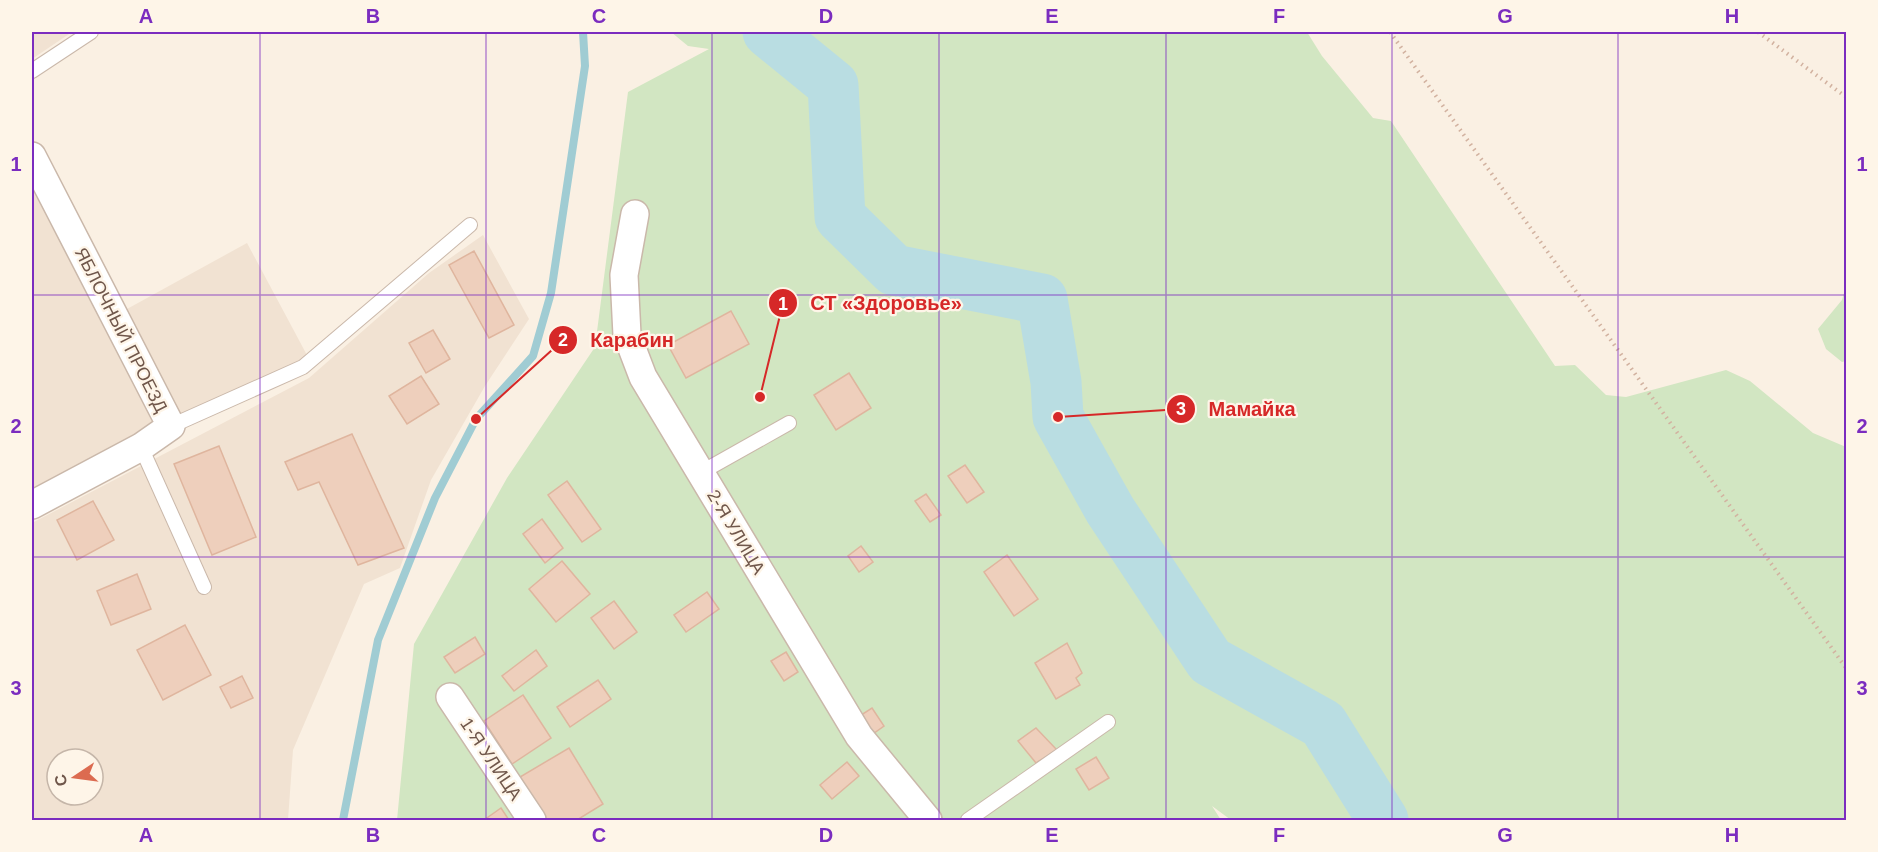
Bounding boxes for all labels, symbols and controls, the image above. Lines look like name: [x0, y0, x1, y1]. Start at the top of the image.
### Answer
text: A: [139, 5, 153, 27]
text: B: [366, 5, 380, 27]
text: C: [592, 5, 606, 27]
text: D: [819, 5, 833, 27]
text: E: [1045, 5, 1059, 27]
text: F: [1273, 5, 1285, 27]
text: G: [1497, 5, 1513, 27]
text: H: [1725, 5, 1739, 27]
text: 1: [10, 153, 22, 175]
text: 1: [1856, 153, 1868, 175]
street label: ЯБЛОЧНЫЙ ПРОЕЗД: [71, 244, 172, 416]
callout: СТ «Здоровье»: [768, 284, 974, 322]
text: СТ «Здоровье»: [810, 292, 962, 314]
text: 1: [778, 294, 788, 314]
callout: Карабин: [548, 321, 686, 359]
text: Карабин: [590, 329, 674, 351]
text: 2: [558, 330, 568, 350]
callout: Мамайка: [1166, 390, 1307, 428]
text: Мамайка: [1208, 398, 1296, 420]
text: 3: [1176, 399, 1186, 419]
text: 2: [10, 415, 22, 437]
text: 2: [1856, 415, 1868, 437]
street label: 2-Я УЛИЦА: [703, 486, 769, 578]
text: 3: [10, 677, 22, 699]
text: 3: [1856, 677, 1868, 699]
street label: 1-Я УЛИЦА: [456, 714, 526, 804]
north arrow: [45, 747, 105, 807]
text: С: [51, 772, 70, 788]
text: A: [139, 824, 153, 846]
text: B: [366, 824, 380, 846]
text: C: [592, 824, 606, 846]
text: D: [819, 824, 833, 846]
text: E: [1045, 824, 1059, 846]
text: F: [1273, 824, 1285, 846]
text: G: [1497, 824, 1513, 846]
text: H: [1725, 824, 1739, 846]

